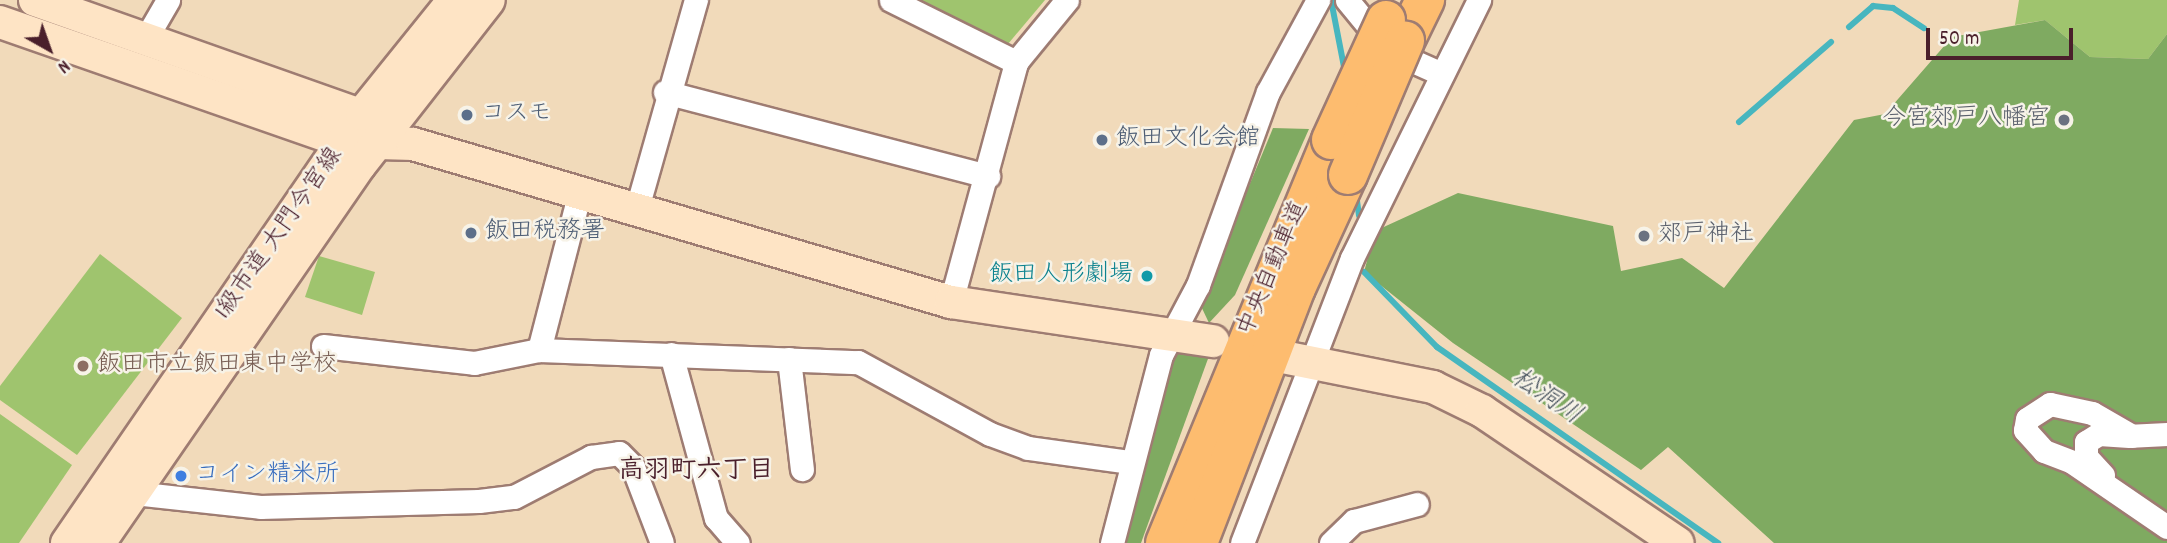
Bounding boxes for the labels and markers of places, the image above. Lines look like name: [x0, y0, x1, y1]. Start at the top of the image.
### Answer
place label: コスモ: [481, 101, 553, 129]
place label: 今宮郊戸八幡宮: [1882, 106, 2050, 134]
marker: コスモ: [459, 107, 475, 123]
marker: 今宮郊戸八幡宮: [2056, 112, 2072, 128]
place label: 飯田文化会館: [1116, 126, 1260, 154]
marker: 飯田文化会館: [1094, 132, 1110, 148]
place label: 飯田税務署: [485, 219, 605, 247]
place label: 郊戸神社: [1658, 222, 1754, 250]
marker: 飯田税務署: [463, 225, 479, 241]
marker: 郊戸神社: [1636, 228, 1652, 244]
place label: 飯田人形劇場: [989, 262, 1133, 290]
marker: 飯田人形劇場: [1139, 268, 1155, 284]
place label: 飯田市立飯田東中学校: [97, 352, 337, 380]
marker: 飯田市立飯田東中学校: [75, 358, 91, 374]
place label: コイン精米所: [195, 462, 339, 490]
marker: コイン精米所: [173, 468, 189, 484]

